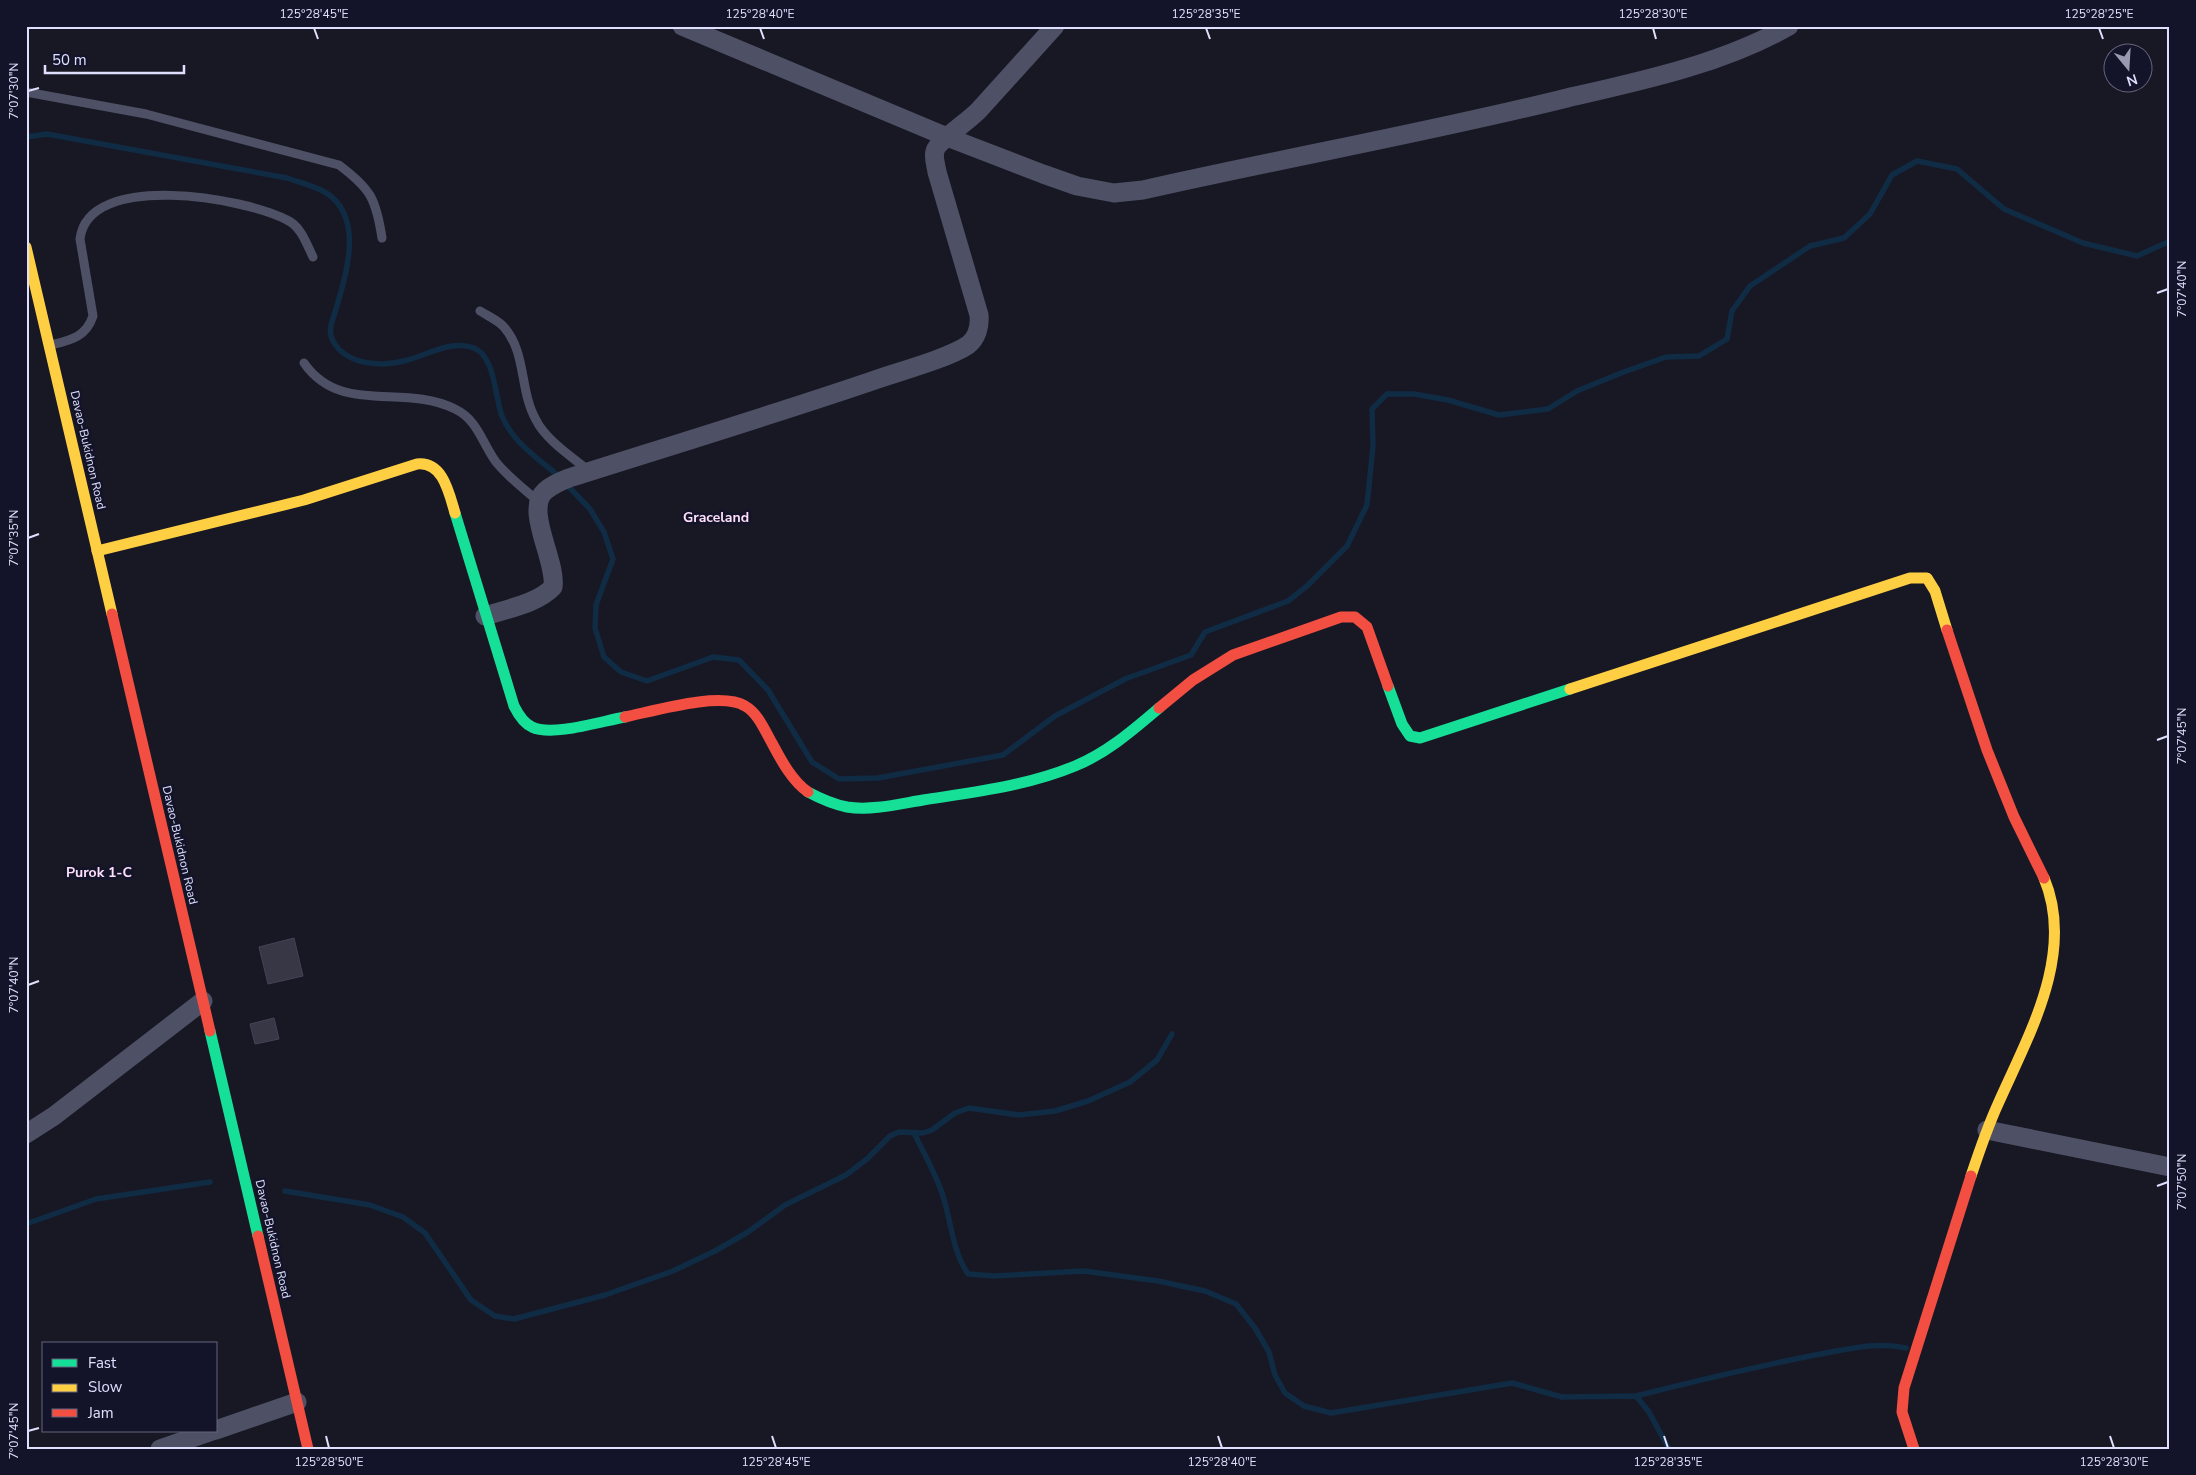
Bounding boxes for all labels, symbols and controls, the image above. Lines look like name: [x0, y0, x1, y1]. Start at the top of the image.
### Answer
text: 125°28'45"E: [279, 6, 349, 22]
text: 125°28'40"E: [725, 6, 795, 22]
text: 125°28'35"E: [1171, 6, 1241, 22]
text: 125°28'30"E: [1618, 6, 1688, 22]
text: 125°28'25"E: [2064, 6, 2134, 22]
scale bar: [45, 42, 184, 74]
north arrow: [2104, 42, 2154, 92]
text: 50 m: [52, 50, 87, 70]
text: 7°07'30"N: [6, 63, 22, 119]
text: N: [2124, 69, 2140, 91]
text: 7°07'40"N: [2174, 261, 2190, 317]
street label: Davao-Bukidnon Road: [67, 389, 109, 511]
district label: Graceland: [683, 508, 749, 527]
text: 7°07'35"N: [6, 510, 22, 566]
text: 7°07'45"N: [2174, 708, 2190, 764]
street label: Davao-Bukidnon Road: [159, 784, 201, 906]
district label: Purok 1-C: [66, 863, 132, 882]
text: 7°07'40"N: [6, 957, 22, 1013]
text: 7°07'50"N: [2174, 1154, 2190, 1210]
street label: Davao-Bukidnon Road: [252, 1178, 294, 1300]
legend: [42, 1342, 218, 1432]
text: Fast: [88, 1353, 117, 1373]
text: Slow: [88, 1377, 123, 1397]
text: 7°07'45"N: [6, 1403, 22, 1459]
text: Jam: [87, 1403, 114, 1423]
text: 125°28'50"E: [294, 1454, 364, 1470]
text: 125°28'45"E: [741, 1454, 811, 1470]
text: 125°28'40"E: [1187, 1454, 1257, 1470]
text: 125°28'35"E: [1633, 1454, 1703, 1470]
text: 125°28'30"E: [2079, 1454, 2149, 1470]

